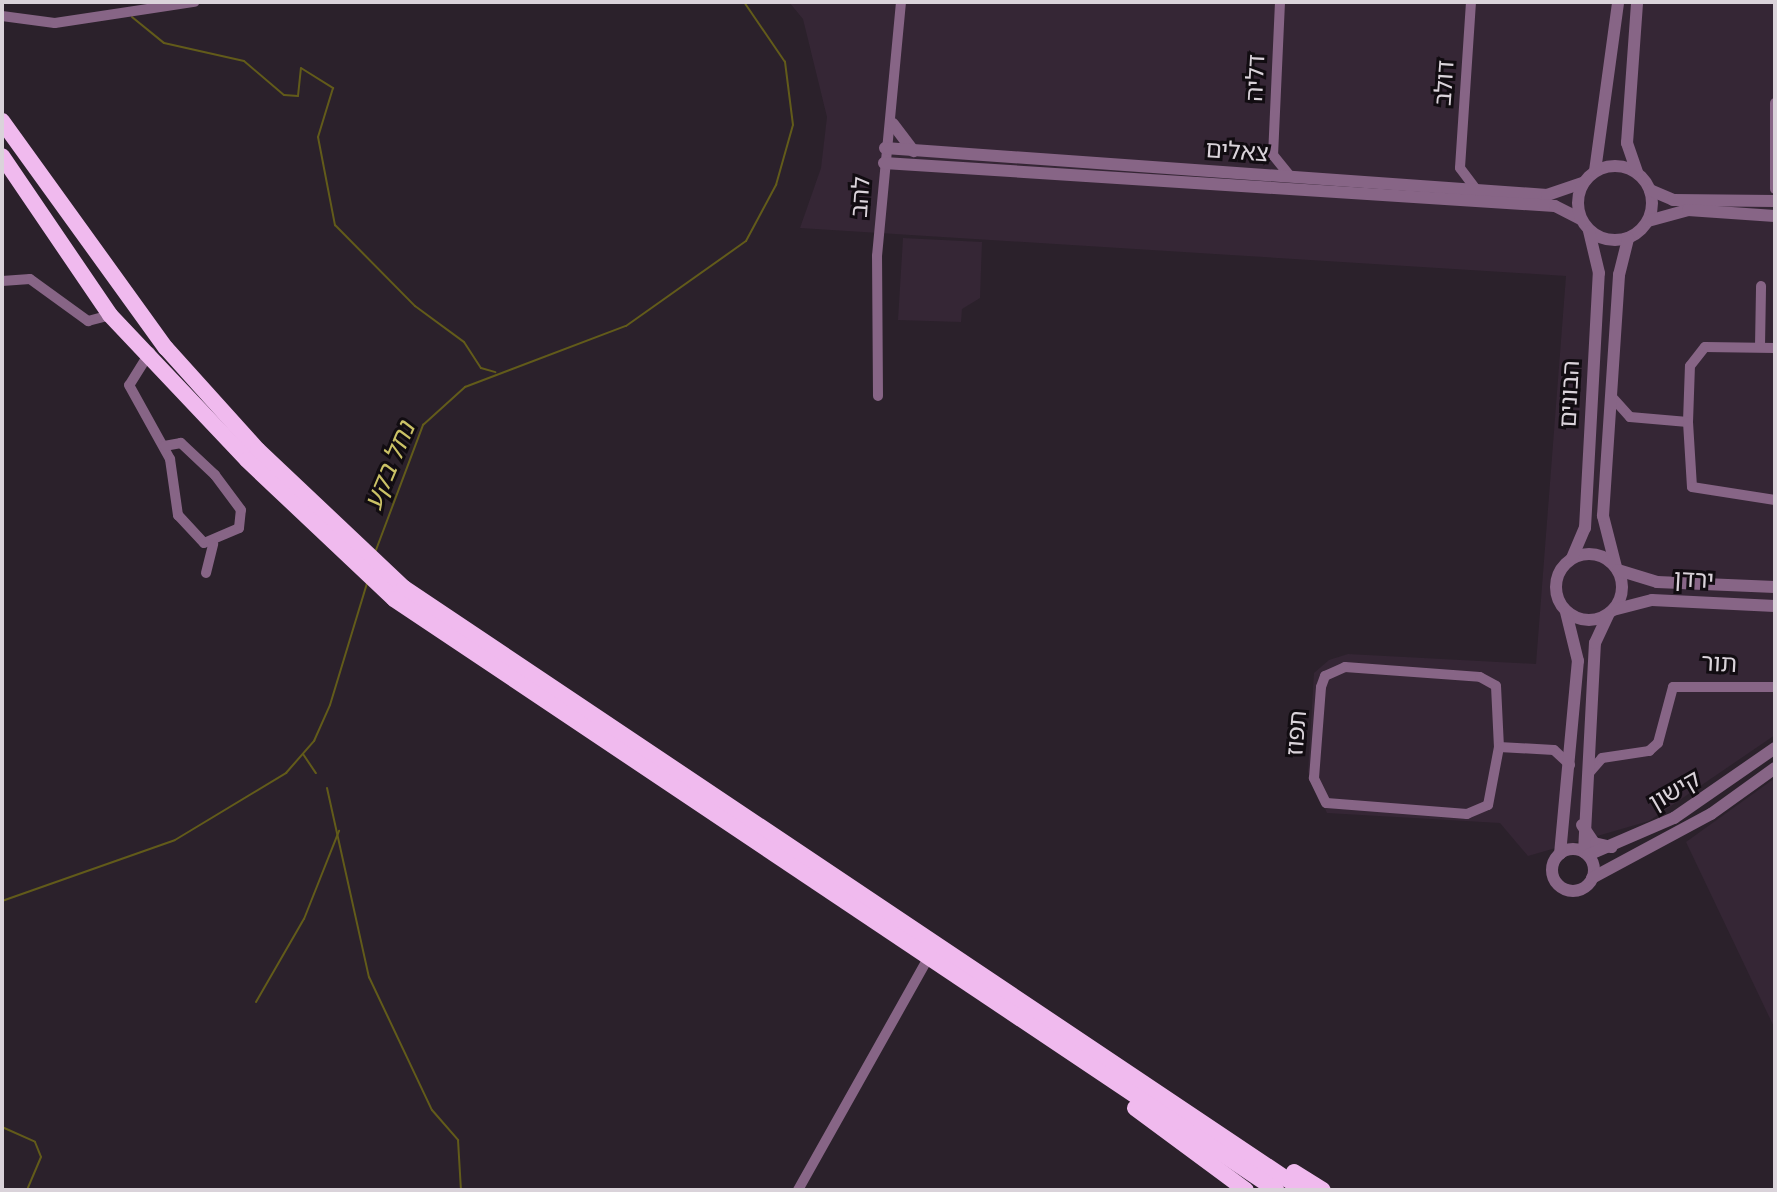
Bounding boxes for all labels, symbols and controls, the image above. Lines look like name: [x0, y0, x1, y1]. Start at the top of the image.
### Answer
street label: דליה: [1240, 54, 1272, 102]
street label: דולב: [1429, 59, 1461, 107]
street label: צאלים: [1204, 135, 1270, 169]
street label: להב: [845, 175, 877, 219]
street label: הבונים: [1554, 360, 1586, 428]
water label: נחל בקע: [358, 417, 422, 515]
street label: ירדן: [1673, 565, 1715, 595]
street label: תור: [1700, 649, 1738, 679]
street label: תפוז: [1281, 709, 1313, 757]
street label: קישון: [1644, 765, 1706, 817]

